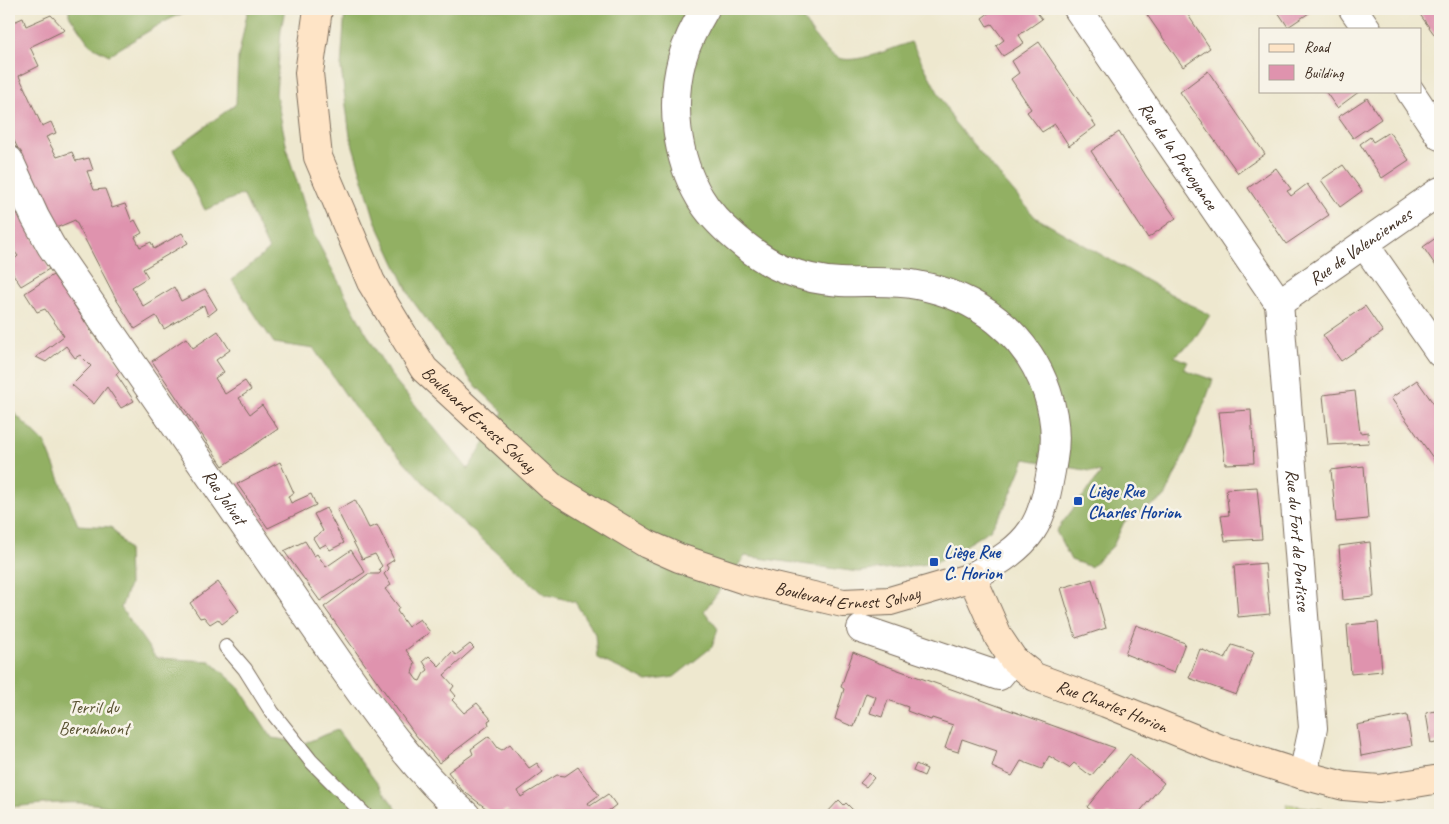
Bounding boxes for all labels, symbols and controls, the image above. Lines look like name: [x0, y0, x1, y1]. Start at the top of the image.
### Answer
legend: [1259, 28, 1422, 92]
text: Road: [1304, 38, 1331, 57]
text: Building: [1304, 64, 1344, 83]
street label: Rue de la Prévoyance: [1134, 98, 1224, 215]
street label: Rue de Valenciennes: [1305, 202, 1417, 290]
street label: Boulevard Ernest Solvay: [417, 361, 542, 479]
street label: Rue Jolivet: [198, 465, 253, 531]
street label: Rue du Fort de Pontisse: [1281, 468, 1315, 613]
place label: Liège Rue Charles Horion: [1088, 480, 1183, 523]
marker: Liège Rue Charles Horion: [1072, 495, 1084, 507]
place label: Liège Rue C. Horion: [944, 541, 1003, 584]
marker: Liège Rue C. Horion: [928, 556, 940, 568]
street label: Boulevard Ernest Solvay: [773, 576, 924, 615]
street label: Rue Charles Horion: [1054, 675, 1172, 738]
park label: Terril du Bernalmont: [59, 696, 132, 739]

